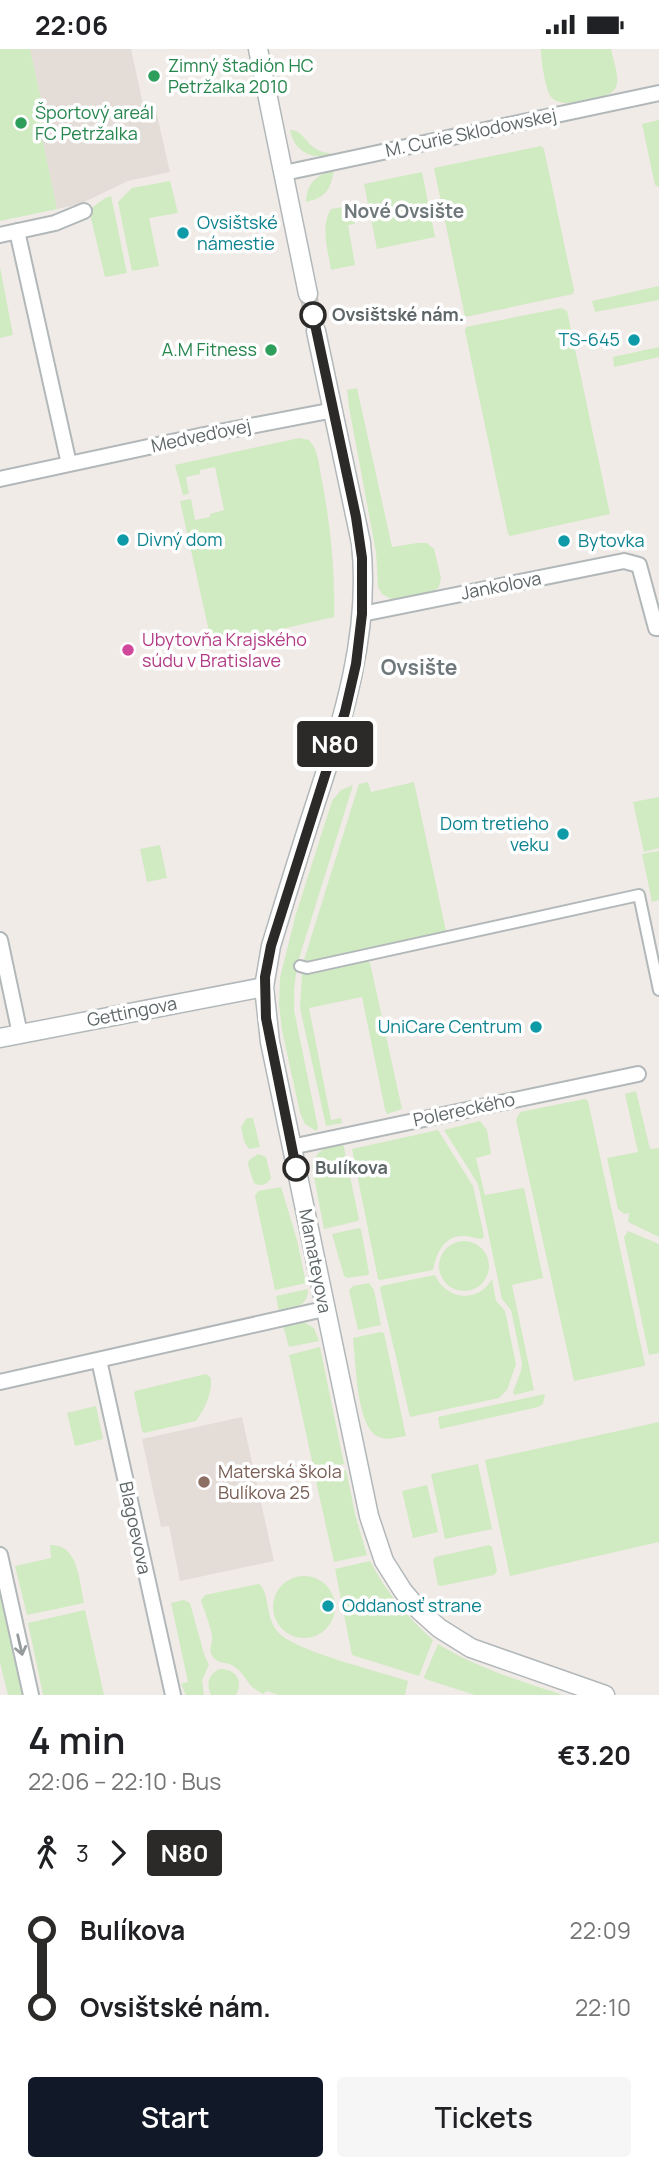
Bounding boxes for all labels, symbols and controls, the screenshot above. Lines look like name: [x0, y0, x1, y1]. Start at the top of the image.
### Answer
text: 22:06: [35, 7, 108, 43]
place label: Zimný štadión HC Petržalka 2010: [168, 53, 314, 98]
marker: Zimný štadión HC Petržalka 2010: [146, 68, 162, 84]
place label: Športový areál FC Petržalka: [35, 100, 154, 145]
street label: M. Curie Sklodowskej: [383, 102, 558, 162]
marker: Športový areál FC Petržalka: [13, 115, 29, 131]
district label: Nové Ovsište: [344, 198, 464, 224]
place label: Ovsištské námestie: [197, 210, 278, 255]
marker: Ovsištské námestie: [175, 225, 191, 241]
marker: Ovsištské nám.: [300, 302, 326, 328]
place label: Ovsištské nám.: [332, 302, 464, 326]
place label: TS-645: [558, 327, 620, 351]
marker: TS-645: [626, 332, 642, 348]
place label: A.M Fitness: [162, 337, 257, 361]
marker: A.M Fitness: [263, 342, 279, 358]
street label: Medveďovej: [149, 413, 253, 457]
place label: Divný dom: [137, 527, 222, 551]
place label: Bytovka: [578, 528, 644, 552]
marker: Divný dom: [115, 532, 131, 548]
marker: Bytovka: [556, 533, 572, 549]
street label: Jankolova: [459, 565, 543, 605]
place label: Ubytovňa Krajského súdu v Bratislave: [142, 627, 307, 672]
marker: Ubytovňa Krajského súdu v Bratislave: [120, 642, 136, 658]
district label: Ovsište: [381, 653, 457, 681]
line badge: N80: [295, 721, 375, 767]
text: N80: [311, 727, 359, 760]
place label: Dom tretieho veku: [440, 811, 549, 856]
marker: Dom tretieho veku: [555, 826, 571, 842]
street label: Gettingova: [85, 991, 179, 1031]
place label: UniCare Centrum: [378, 1014, 522, 1038]
marker: UniCare Centrum: [528, 1019, 544, 1035]
street label: Polereckého: [411, 1087, 517, 1132]
marker: Bulíkova: [283, 1155, 309, 1181]
place label: Bulíkova: [315, 1155, 388, 1179]
street label: Mamateyova: [294, 1207, 338, 1315]
place label: Materská škola Bulíkova 25: [218, 1459, 342, 1504]
marker: Materská škola Bulíkova 25: [196, 1474, 212, 1490]
street label: Blagoevova: [114, 1479, 158, 1576]
place label: Oddanosť strane: [342, 1593, 482, 1617]
marker: Oddanosť strane: [320, 1598, 336, 1614]
one-way arrow: [13, 1633, 27, 1656]
text: 4 min: [28, 1713, 125, 1765]
text: €3.20: [558, 1737, 631, 1773]
text: 22:06 – 22:10 · Bus: [28, 1765, 221, 1797]
icon: walk: [28, 1834, 66, 1872]
icon: forward: [99, 1834, 137, 1872]
text: N80: [161, 1836, 208, 1869]
text: 3: [76, 1837, 89, 1869]
text: Bulíkova: [80, 1912, 185, 1948]
text: 22:09: [570, 1914, 631, 1946]
text: Ovsištské nám.: [80, 1989, 271, 2025]
text: 22:10: [575, 1991, 631, 2023]
button: Start: [28, 2077, 323, 2157]
button: Tickets: [337, 2077, 631, 2157]

